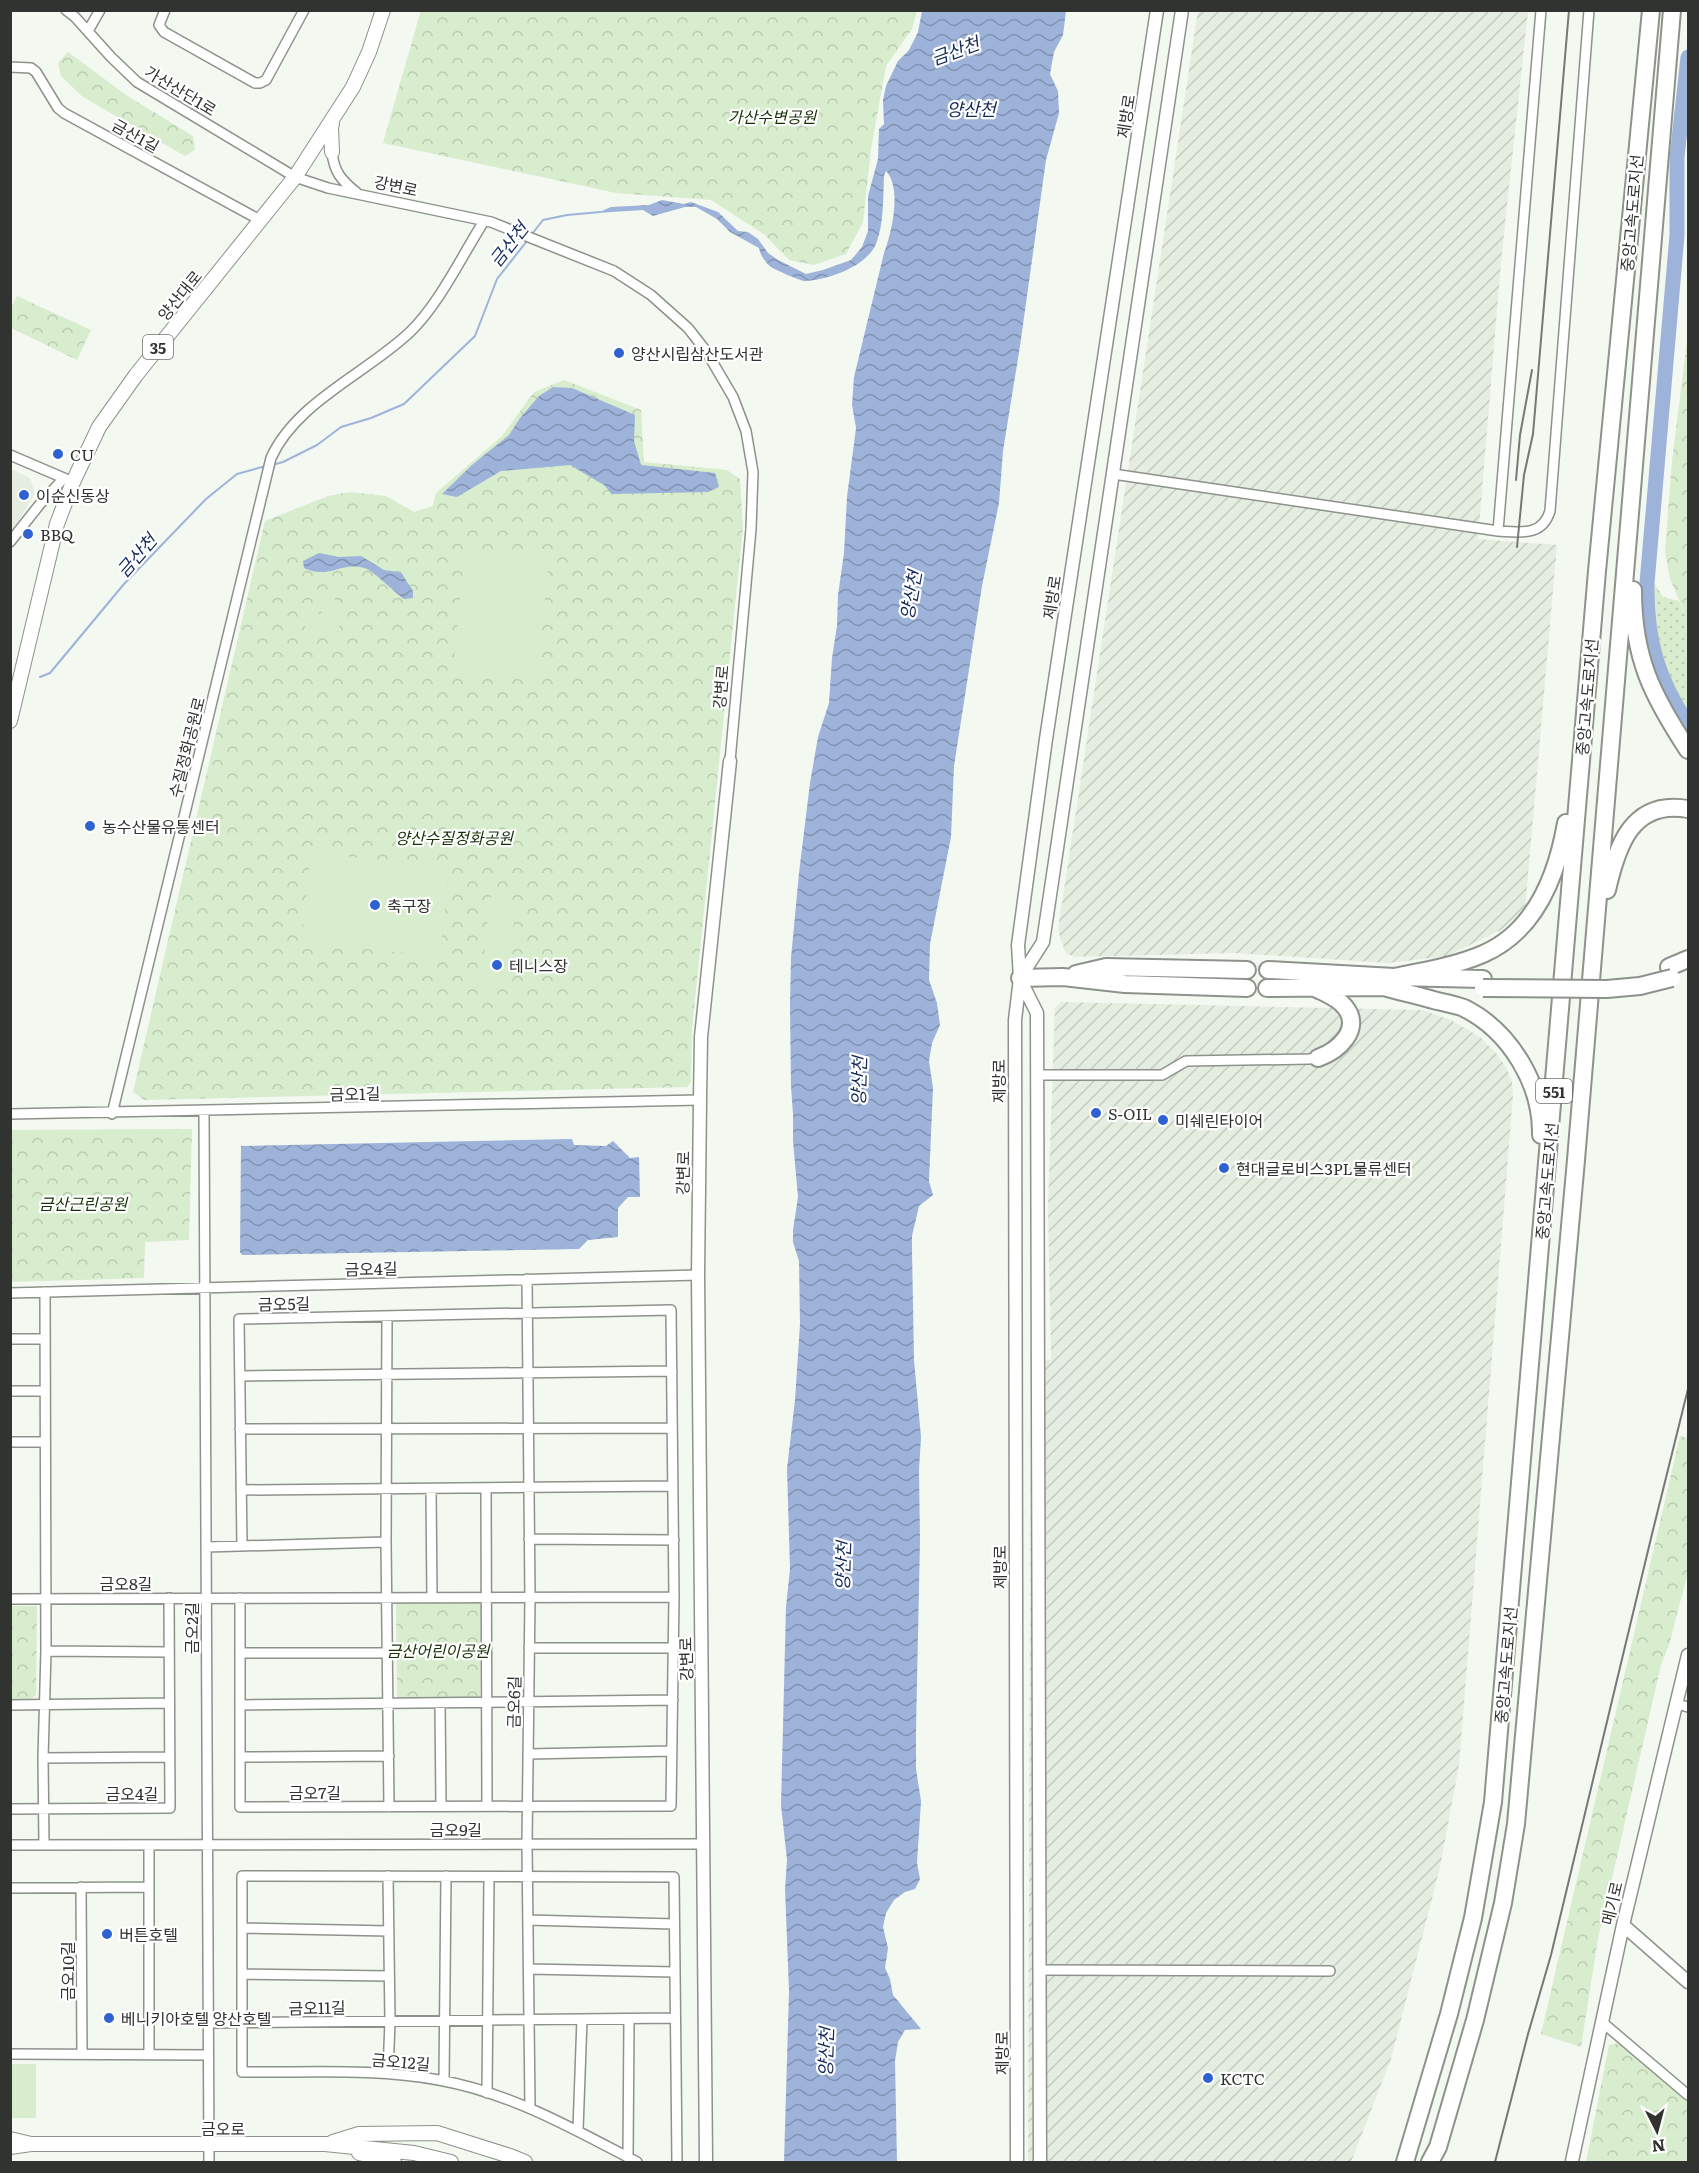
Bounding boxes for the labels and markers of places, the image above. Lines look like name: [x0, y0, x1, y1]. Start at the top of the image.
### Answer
place label: 양산시립삼산도서관: [631, 341, 764, 365]
marker: 양산시립삼산도서관: [612, 346, 626, 360]
place label: CU: [70, 442, 94, 466]
marker: CU: [51, 447, 65, 461]
place label: 이순신동상: [36, 483, 110, 507]
marker: 이순신동상: [17, 488, 31, 502]
place label: BBQ: [40, 522, 76, 546]
marker: BBQ: [21, 527, 35, 541]
place label: 농수산물유통센터: [102, 814, 220, 838]
marker: 농수산물유통센터: [83, 819, 97, 833]
place label: 축구장: [387, 893, 431, 917]
marker: 축구장: [368, 898, 382, 912]
place label: 테니스장: [509, 953, 568, 977]
marker: 테니스장: [490, 958, 504, 972]
place label: S-OIL: [1108, 1101, 1152, 1125]
marker: S-OIL: [1089, 1106, 1103, 1120]
place label: 미쉐린타이어: [1175, 1108, 1263, 1132]
marker: 미쉐린타이어: [1156, 1113, 1170, 1127]
place label: 현대글로비스3PL물류센터: [1236, 1156, 1412, 1180]
marker: 현대글로비스3PL물류센터: [1217, 1161, 1231, 1175]
place label: 버튼호텔: [119, 1922, 178, 1946]
marker: 버튼호텔: [100, 1927, 114, 1941]
place label: 베니키아호텔 양산호텔: [121, 2006, 271, 2030]
marker: 베니키아호텔 양산호텔: [102, 2011, 116, 2025]
place label: KCTC: [1220, 2066, 1265, 2090]
marker: KCTC: [1201, 2071, 1215, 2085]

